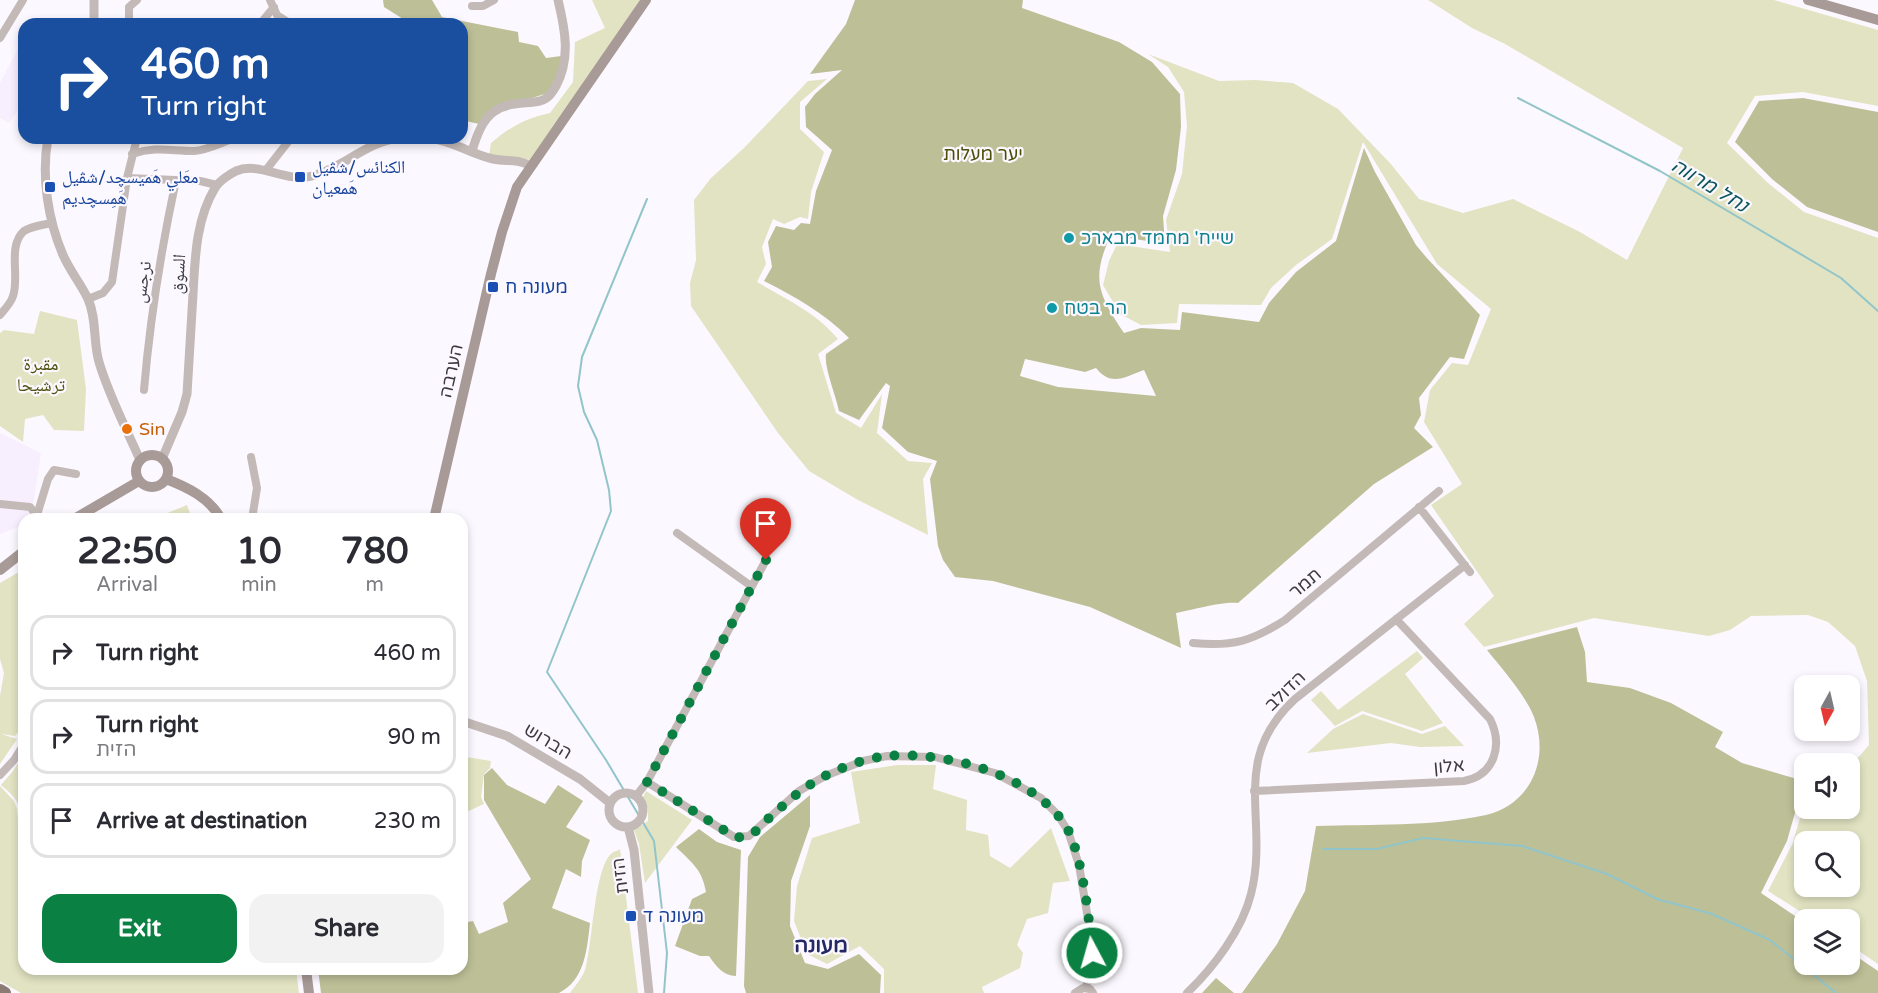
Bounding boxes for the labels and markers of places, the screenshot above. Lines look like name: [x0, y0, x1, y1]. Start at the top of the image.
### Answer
place label: الكنائس/شڤيل هَمعيان: [312, 156, 405, 199]
place label: معَلي هَميسچد/شڤيل هَمِسچديم: [62, 166, 199, 210]
marker: الكنائس/شڤيل هَمعيان: [293, 170, 307, 184]
marker: معَلي هَميسچد/شڤيل هَمِسچديم: [43, 180, 57, 194]
place label: שייח' מחמד מבארכ: [1081, 227, 1234, 249]
marker: שייח' מחמד מבארכ: [1062, 231, 1076, 245]
place label: מעונה ח: [505, 276, 568, 298]
marker: מעונה ח: [486, 280, 500, 294]
place label: הר בטח: [1064, 297, 1127, 319]
marker: הר בטח: [1045, 301, 1059, 315]
place label: Sin: [139, 418, 165, 440]
marker: Sin: [120, 422, 134, 436]
pin: [740, 498, 791, 560]
place label: מעונה ד: [643, 905, 704, 927]
marker: מעונה ד: [624, 909, 638, 923]

